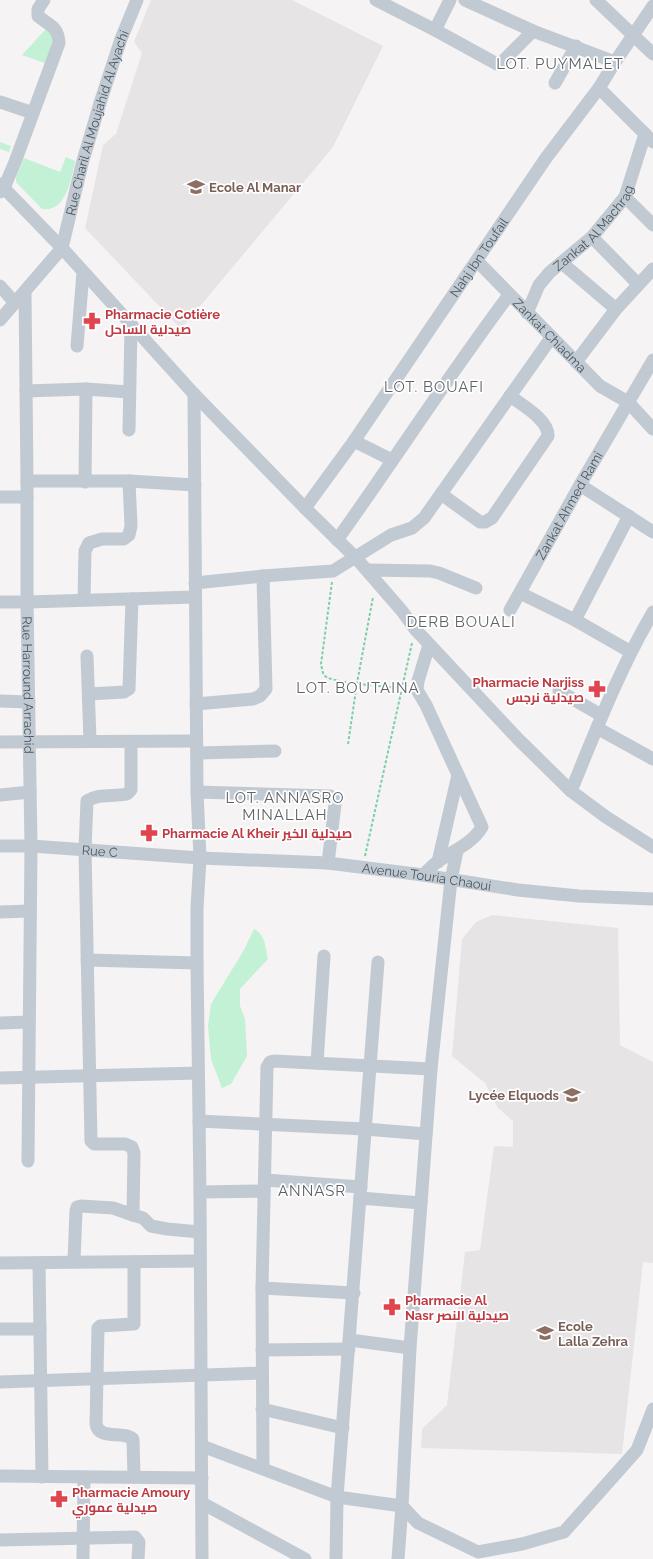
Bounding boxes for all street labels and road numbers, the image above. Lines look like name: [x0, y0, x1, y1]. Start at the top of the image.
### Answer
street label: Rue Charil Al Moujahid Al Ayachi: [63, 28, 131, 217]
street label: Zankat Al Machrag: [550, 183, 636, 274]
street label: Nahj Ibn Toufail: [446, 214, 511, 300]
street label: Zankat Chiadma: [510, 295, 590, 375]
street label: Zankat Ahmed Rami: [532, 449, 605, 562]
street label: Rue Harround Arrachid: [20, 616, 37, 754]
street label: Rue C: [81, 842, 118, 860]
street label: Avenue Touria Chaoui: [361, 860, 492, 893]

